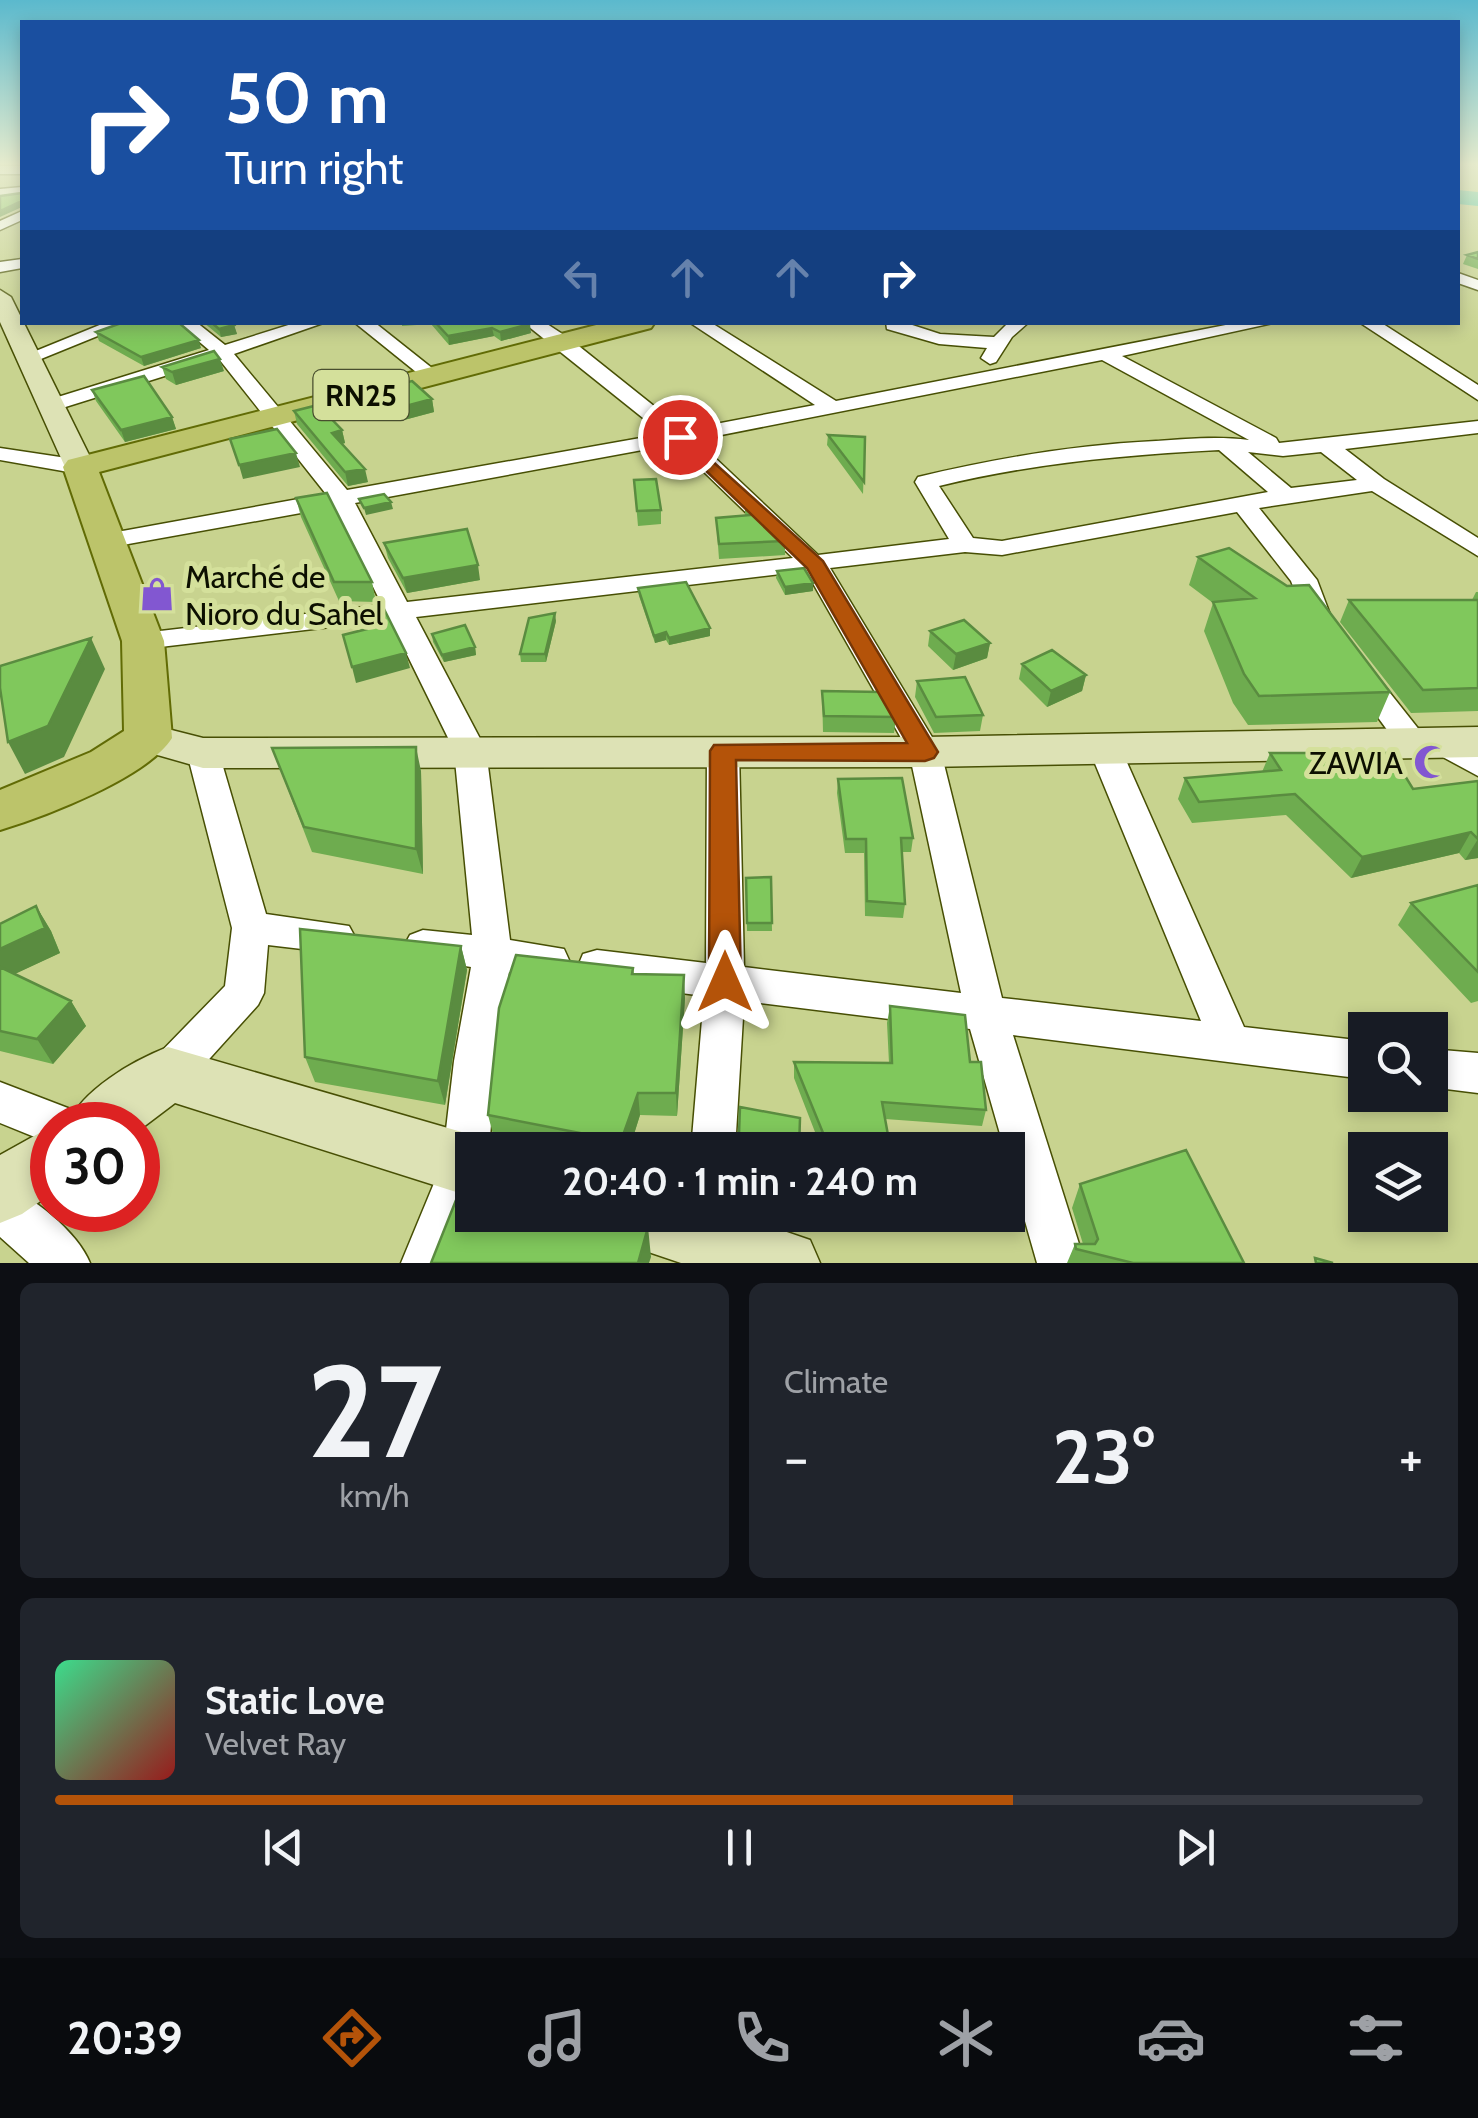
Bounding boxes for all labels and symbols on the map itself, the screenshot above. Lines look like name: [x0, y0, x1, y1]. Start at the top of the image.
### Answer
road number: RN25: [314, 370, 408, 420]
pin: [638, 395, 723, 480]
place label: Marché de Nioro du Sahel: [185, 557, 384, 633]
shop icon: Marché de Nioro du Sahel: [138, 575, 176, 613]
place label: ZAWIA: [1309, 743, 1403, 782]
mosque icon: ZAWIA: [1412, 743, 1450, 781]
position arrow: [673, 930, 777, 1034]
speed limit sign: 30: [30, 1102, 160, 1232]

